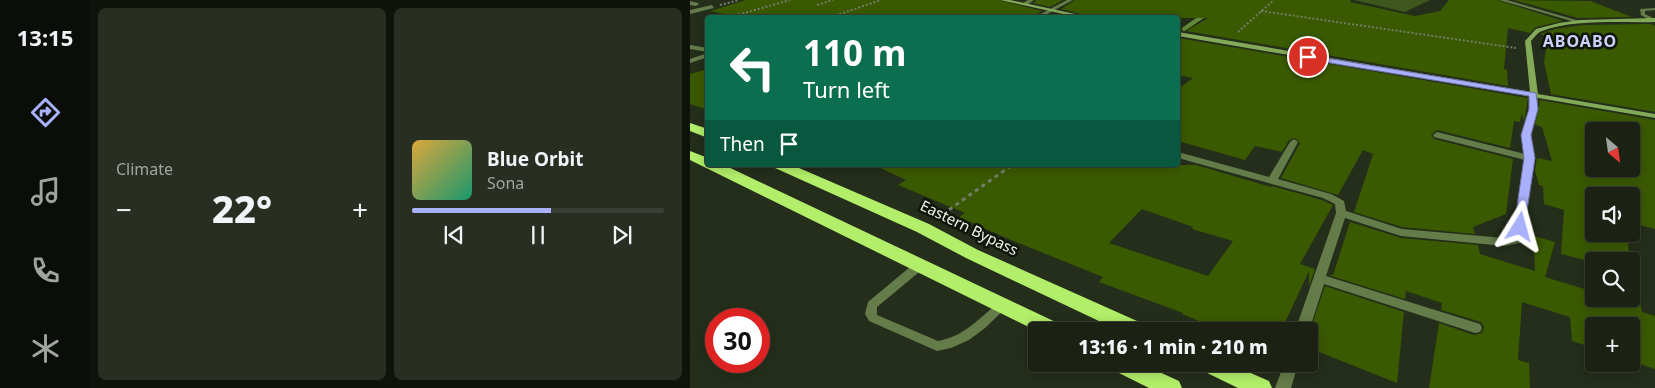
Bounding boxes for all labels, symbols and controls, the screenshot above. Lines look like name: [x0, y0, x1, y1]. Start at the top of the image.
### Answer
text: 13:15: [17, 22, 73, 52]
text: 110 m: [803, 29, 906, 76]
district label: ABOABO: [1543, 30, 1617, 52]
icon: left: [720, 35, 785, 100]
pin: [1287, 36, 1329, 78]
icon: arrive: [1294, 43, 1322, 71]
text: Turn left: [803, 74, 890, 104]
icon: directions: [28, 95, 63, 130]
north arrow: [1585, 122, 1640, 178]
map controls: [1585, 122, 1640, 372]
icon: arrive: [775, 130, 803, 158]
text: Then: [720, 131, 765, 157]
text: Blue Orbit: [487, 146, 583, 172]
text: Climate: [116, 158, 173, 180]
text: Sona: [487, 172, 524, 194]
icon: music: [28, 174, 63, 209]
text: 22°: [212, 182, 272, 234]
button: sound: [1585, 187, 1640, 242]
text: −: [116, 190, 132, 228]
text: +: [352, 190, 368, 228]
street label: Eastern Bypass: [917, 195, 1022, 259]
position arrow: [1493, 200, 1545, 252]
icon: previous: [440, 221, 468, 249]
icon: pause: [524, 221, 552, 249]
icon: next: [608, 221, 636, 249]
button: search: [1585, 252, 1640, 307]
icon: phone: [28, 253, 63, 288]
speed limit sign: 30: [705, 308, 770, 373]
button: +: [1585, 317, 1640, 372]
icon: climate: [28, 331, 63, 366]
text: 13:16 · 1 min · 210 m: [1078, 334, 1268, 360]

